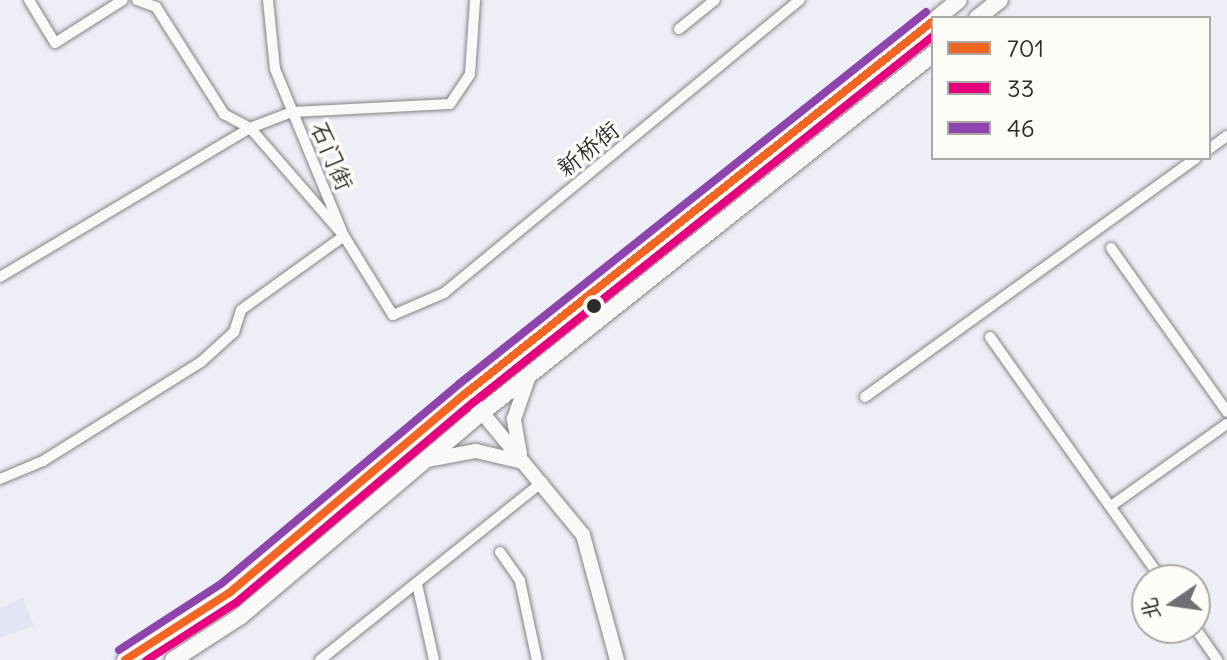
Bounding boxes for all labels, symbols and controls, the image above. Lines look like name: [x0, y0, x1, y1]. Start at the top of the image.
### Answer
legend: [931, 16, 1211, 160]
text: 701: [1007, 33, 1044, 63]
text: 33: [1007, 73, 1034, 103]
text: 46: [1007, 113, 1035, 143]
street label: 新桥街: [551, 115, 625, 183]
street label: 石门街: [305, 117, 359, 195]
unlabelled marker: [586, 298, 602, 314]
north arrow: [1131, 564, 1211, 644]
text: 北: [1133, 595, 1166, 623]

